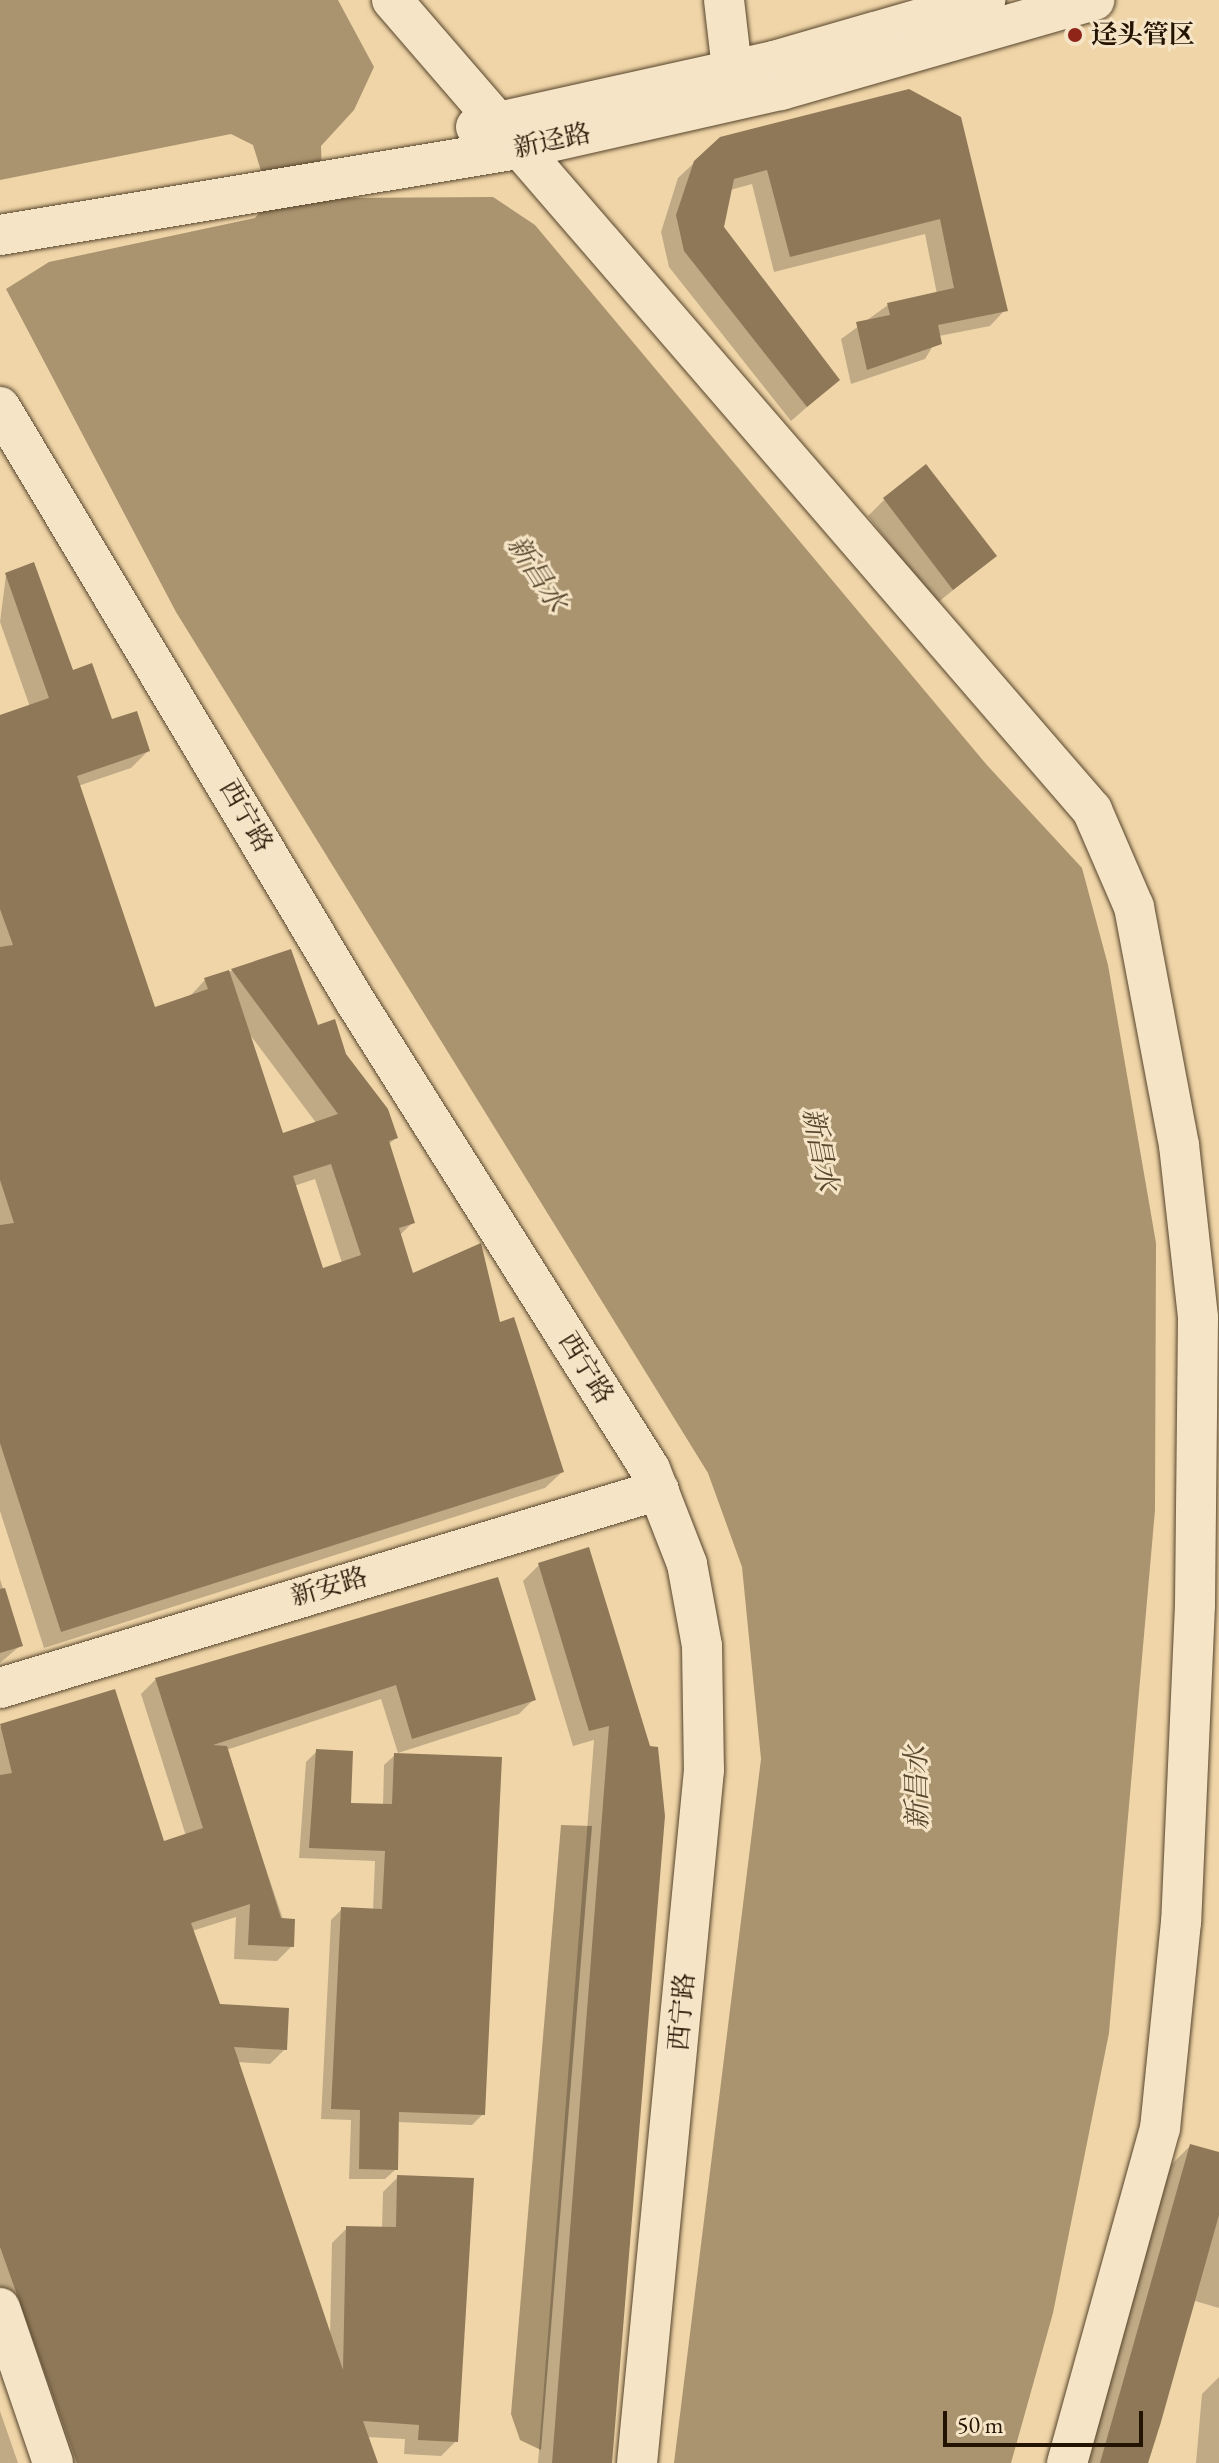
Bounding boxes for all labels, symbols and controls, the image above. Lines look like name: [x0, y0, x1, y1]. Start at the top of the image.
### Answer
place label: 迳头管区: [1091, 19, 1195, 51]
marker: 迳头管区: [1066, 26, 1084, 44]
street label: 新迳路: [511, 118, 593, 164]
water label: 新昌水: [501, 529, 575, 617]
street label: 西宁路: [213, 774, 279, 858]
water label: 新昌水: [796, 1105, 846, 1193]
street label: 西宁路: [552, 1327, 620, 1409]
street label: 新安路: [287, 1561, 371, 1613]
water label: 新昌水: [898, 1746, 934, 1830]
street label: 西宁路: [663, 1972, 701, 2052]
scale bar: [947, 2395, 1147, 2445]
text: 50 m: [957, 2409, 1004, 2440]

